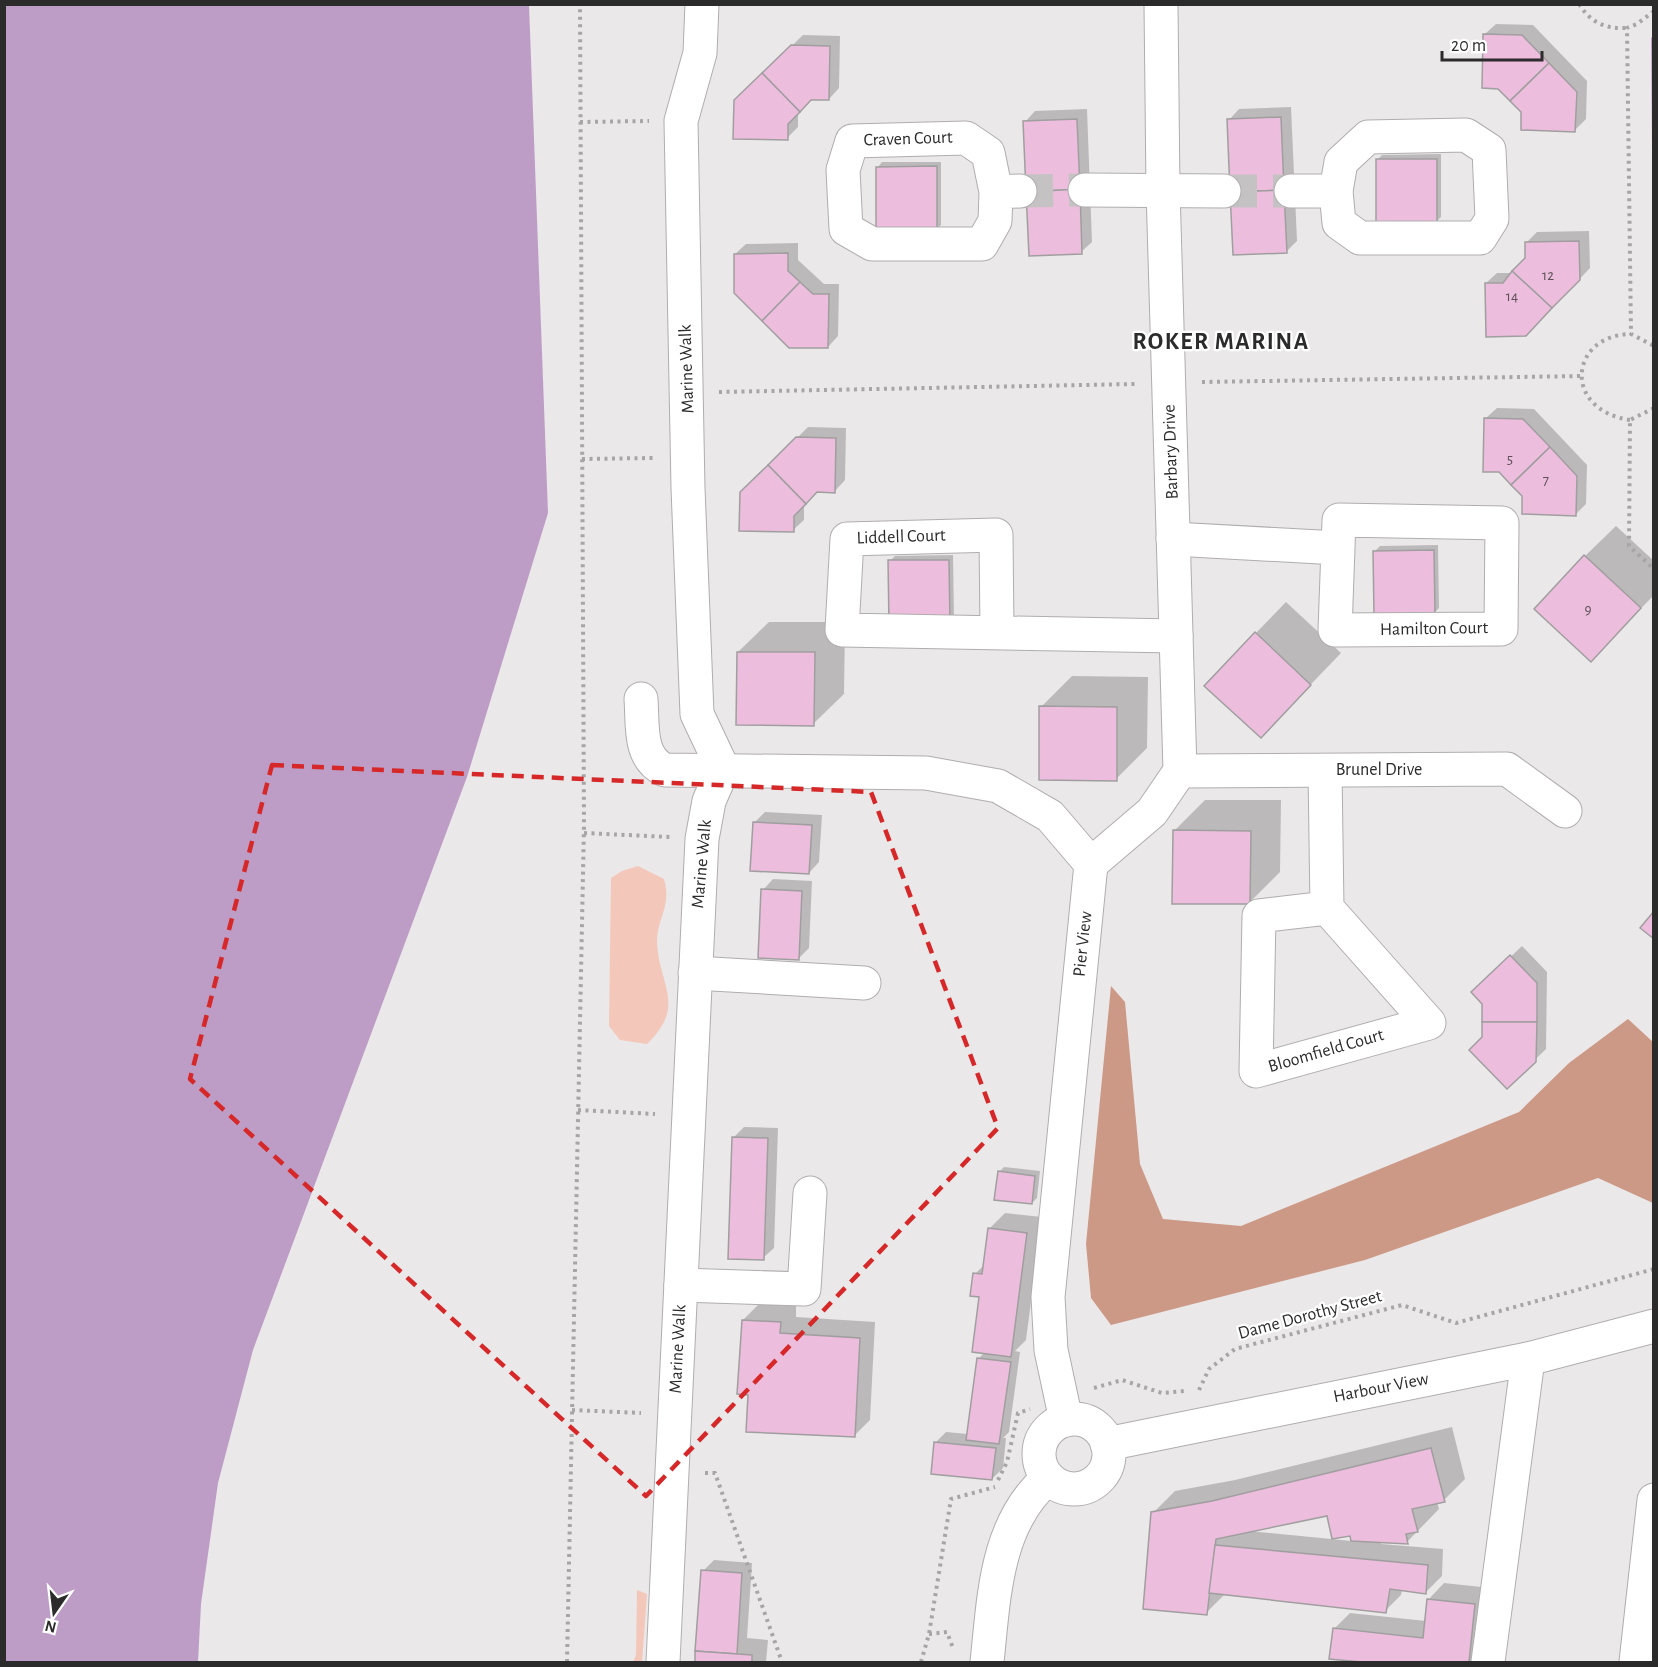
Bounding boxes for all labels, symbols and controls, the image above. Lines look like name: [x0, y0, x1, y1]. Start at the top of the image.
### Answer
scale bar: [1442, 24, 1542, 62]
text: 20 m: [1451, 37, 1486, 55]
street label: Craven Court: [863, 128, 953, 150]
house number: 12: [1542, 268, 1554, 283]
house number: 14: [1506, 289, 1518, 304]
street label: Marine Walk: [676, 323, 698, 414]
district label: ROKER MARINA: [1132, 330, 1310, 354]
street label: Barbary Drive: [1160, 404, 1182, 500]
house number: 5: [1507, 452, 1513, 467]
house number: 7: [1543, 473, 1549, 488]
street label: Liddell Court: [856, 526, 946, 548]
house number: 9: [1584, 602, 1592, 617]
street label: Hamilton Court: [1380, 619, 1488, 639]
street label: Brunel Drive: [1336, 761, 1422, 779]
street label: Marine Walk: [689, 818, 715, 909]
street label: Pier View: [1071, 910, 1095, 978]
street label: Bloomfield Court: [1266, 1026, 1386, 1076]
street label: Dame Dorothy Street: [1236, 1287, 1384, 1343]
street label: Marine Walk: [667, 1303, 689, 1394]
street label: Harbour View: [1332, 1370, 1430, 1406]
north arrow: [24, 1583, 84, 1643]
text: N: [43, 1617, 58, 1636]

